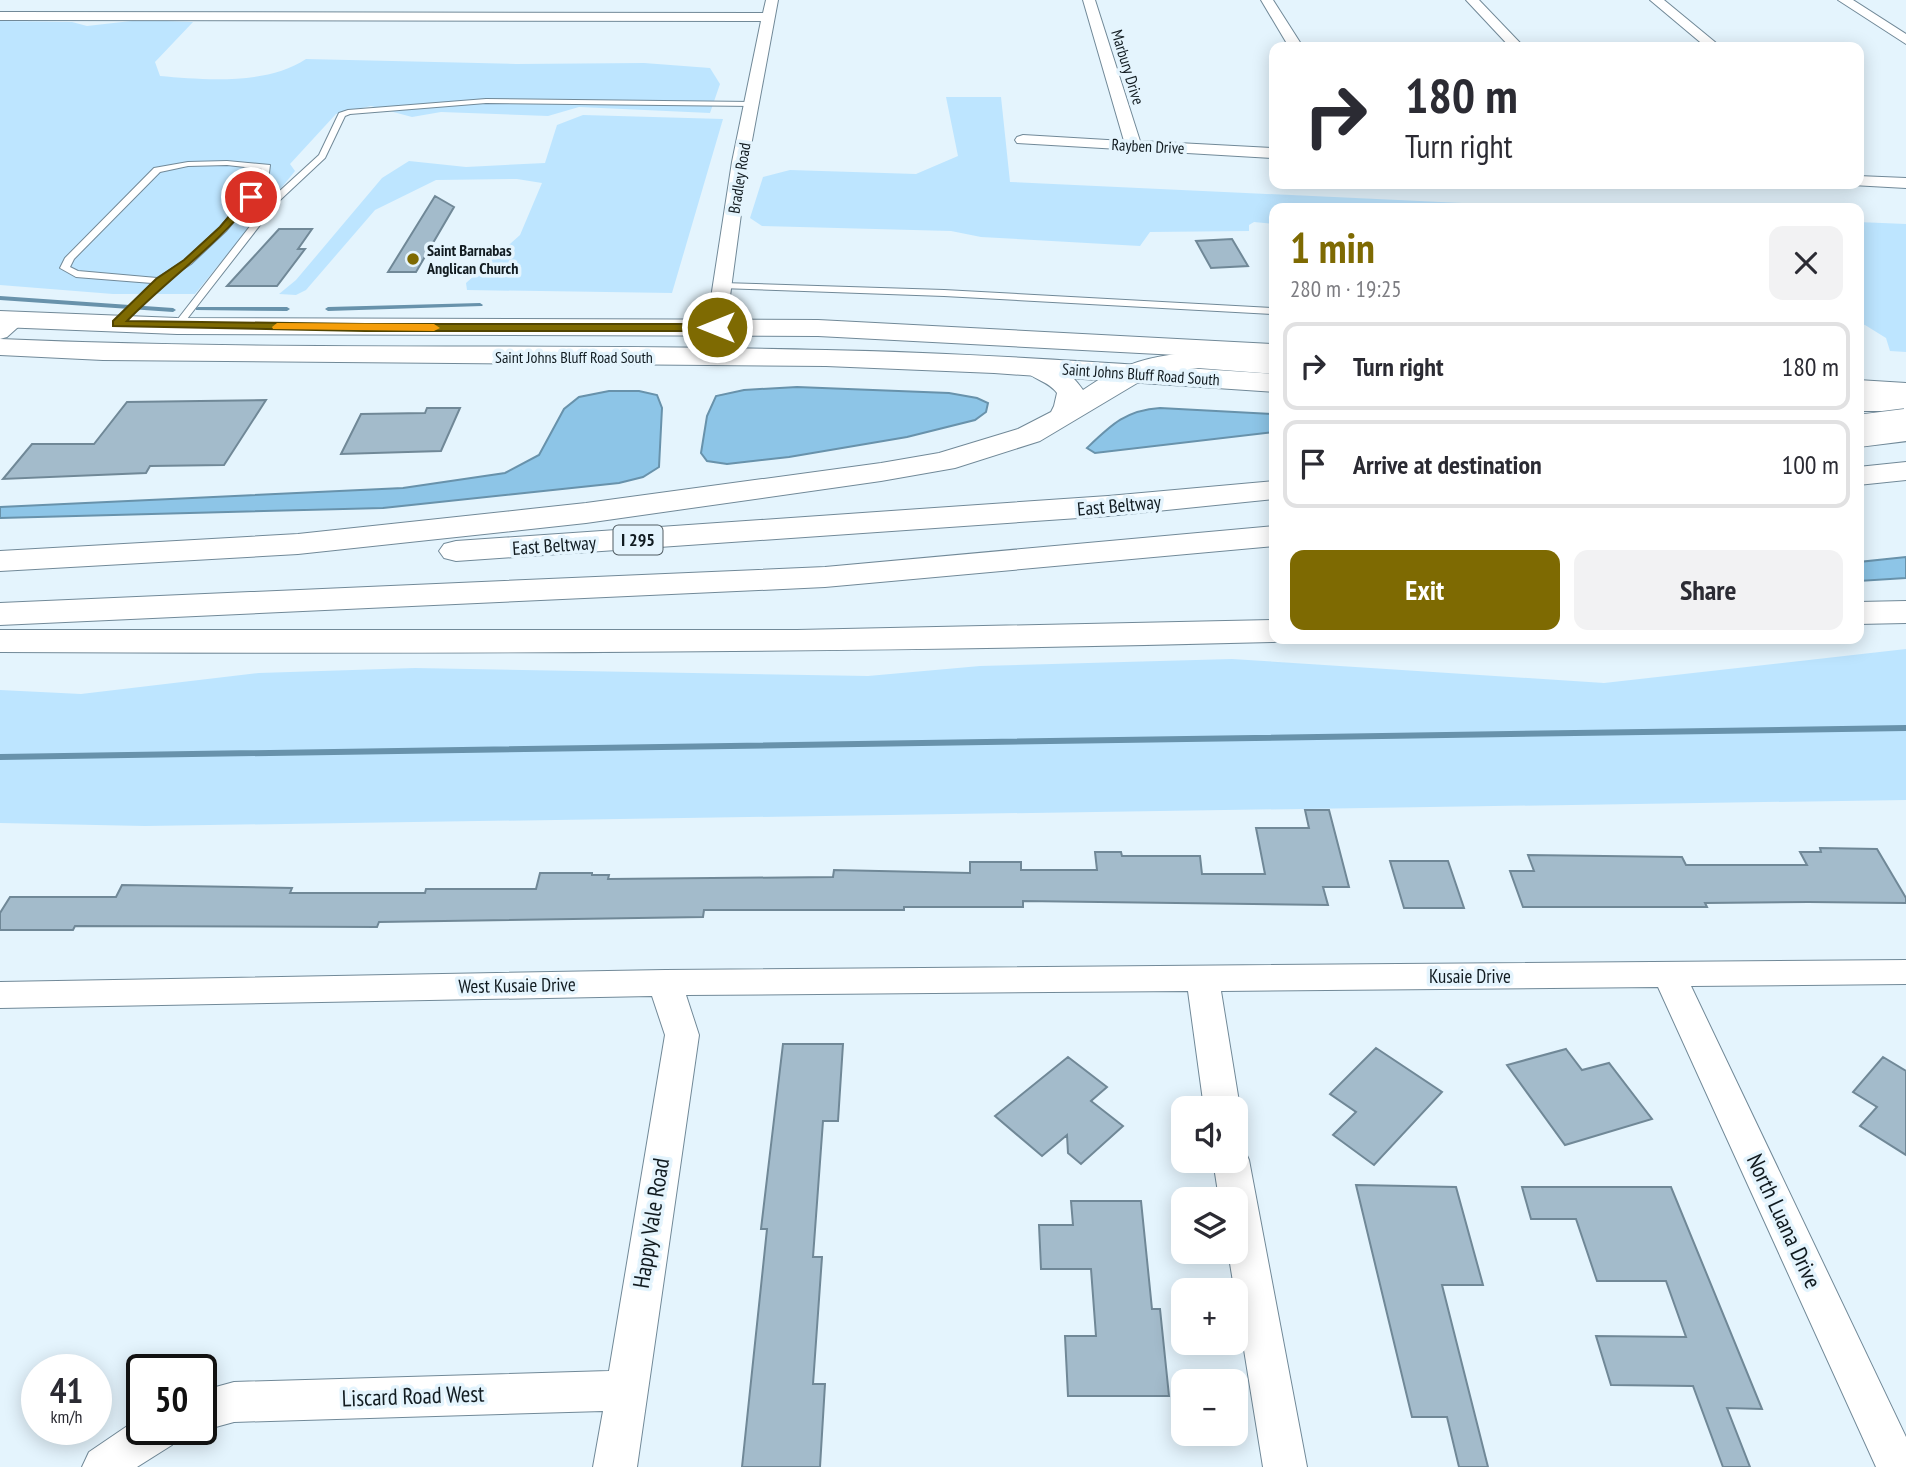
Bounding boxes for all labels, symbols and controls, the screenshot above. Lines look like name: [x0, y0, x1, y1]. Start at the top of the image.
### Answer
street label: Marbury Drive: [1107, 27, 1149, 107]
text: 180 m: [1405, 63, 1518, 127]
icon: right: [1290, 70, 1381, 161]
text: Turn right: [1405, 125, 1513, 167]
street label: Rayben Drive: [1111, 134, 1185, 158]
street label: Bradley Road: [724, 141, 754, 215]
pin: [221, 167, 281, 227]
icon: arrive: [232, 178, 270, 216]
text: 1 min: [1290, 220, 1375, 275]
button: close: [1769, 226, 1843, 300]
place label: Saint Barnabas Anglican Church: [426, 240, 518, 278]
marker: Saint Barnabas Anglican Church: [405, 251, 421, 267]
text: 280 m · 19:25: [1290, 274, 1402, 303]
position arrow: [680, 290, 754, 364]
street label: Saint Johns Bluff Road South: [495, 347, 653, 367]
icon: right: [1294, 347, 1332, 385]
text: Turn right: [1353, 350, 1444, 383]
text: 180 m: [1781, 350, 1839, 383]
street label: Saint Johns Bluff Road South: [1062, 359, 1220, 389]
icon: arrive: [1294, 445, 1332, 483]
text: Arrive at destination: [1353, 448, 1542, 481]
text: 100 m: [1781, 448, 1839, 481]
street label: East Beltway: [1076, 489, 1163, 521]
road number: I 295: [614, 526, 662, 554]
street label: East Beltway: [511, 530, 597, 560]
button: Exit: [1290, 550, 1560, 630]
button: Share: [1574, 550, 1843, 630]
street label: Kusaie Drive: [1429, 964, 1511, 988]
street label: West Kusaie Drive: [458, 972, 576, 998]
map controls: [1171, 1096, 1248, 1446]
button: sound: [1171, 1096, 1248, 1173]
street label: North Luana Drive: [1741, 1149, 1828, 1293]
street label: Happy Vale Road: [626, 1156, 675, 1290]
button: layers: [1171, 1187, 1248, 1264]
button: +: [1171, 1278, 1248, 1355]
speed limit sign: 50: [126, 1354, 217, 1445]
text: 41: [50, 1367, 83, 1413]
button: −: [1171, 1369, 1248, 1446]
street label: Liscard Road West: [341, 1378, 486, 1412]
text: km/h: [51, 1405, 82, 1428]

